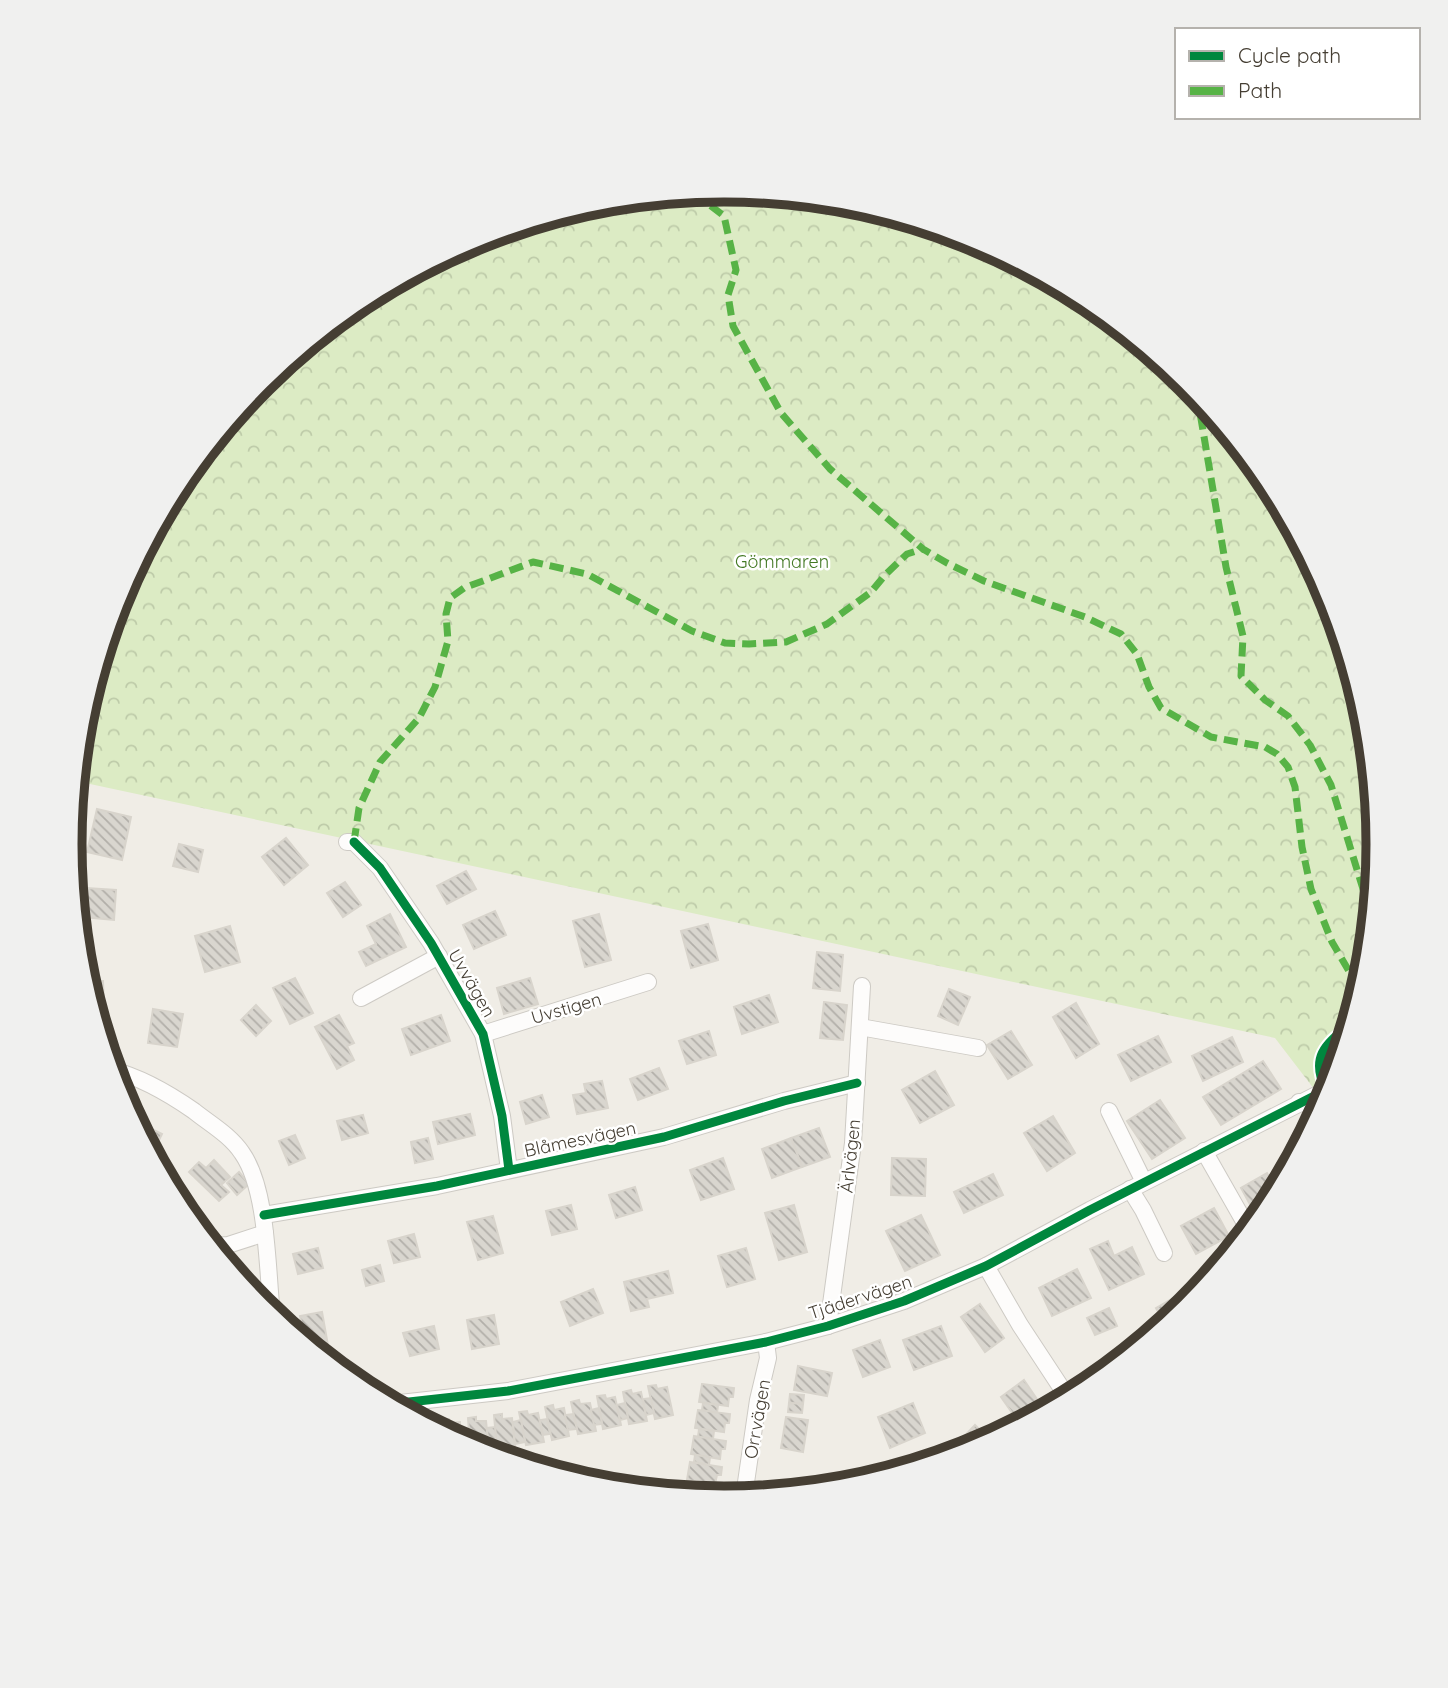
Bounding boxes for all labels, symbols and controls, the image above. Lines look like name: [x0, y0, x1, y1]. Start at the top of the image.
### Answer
legend: [1175, 28, 1420, 119]
text: Cycle path: [1238, 42, 1341, 68]
text: Path: [1238, 77, 1282, 103]
park label: Gömmaren: [735, 550, 829, 573]
street label: Uvvägen: [443, 945, 501, 1021]
street label: Uvstigen: [528, 987, 604, 1029]
street label: Blåmesvägen: [522, 1116, 638, 1162]
street label: Ärlvägen: [835, 1118, 865, 1194]
street label: Tjädervägen: [805, 1269, 915, 1325]
street label: Orrvägen: [739, 1377, 775, 1461]

